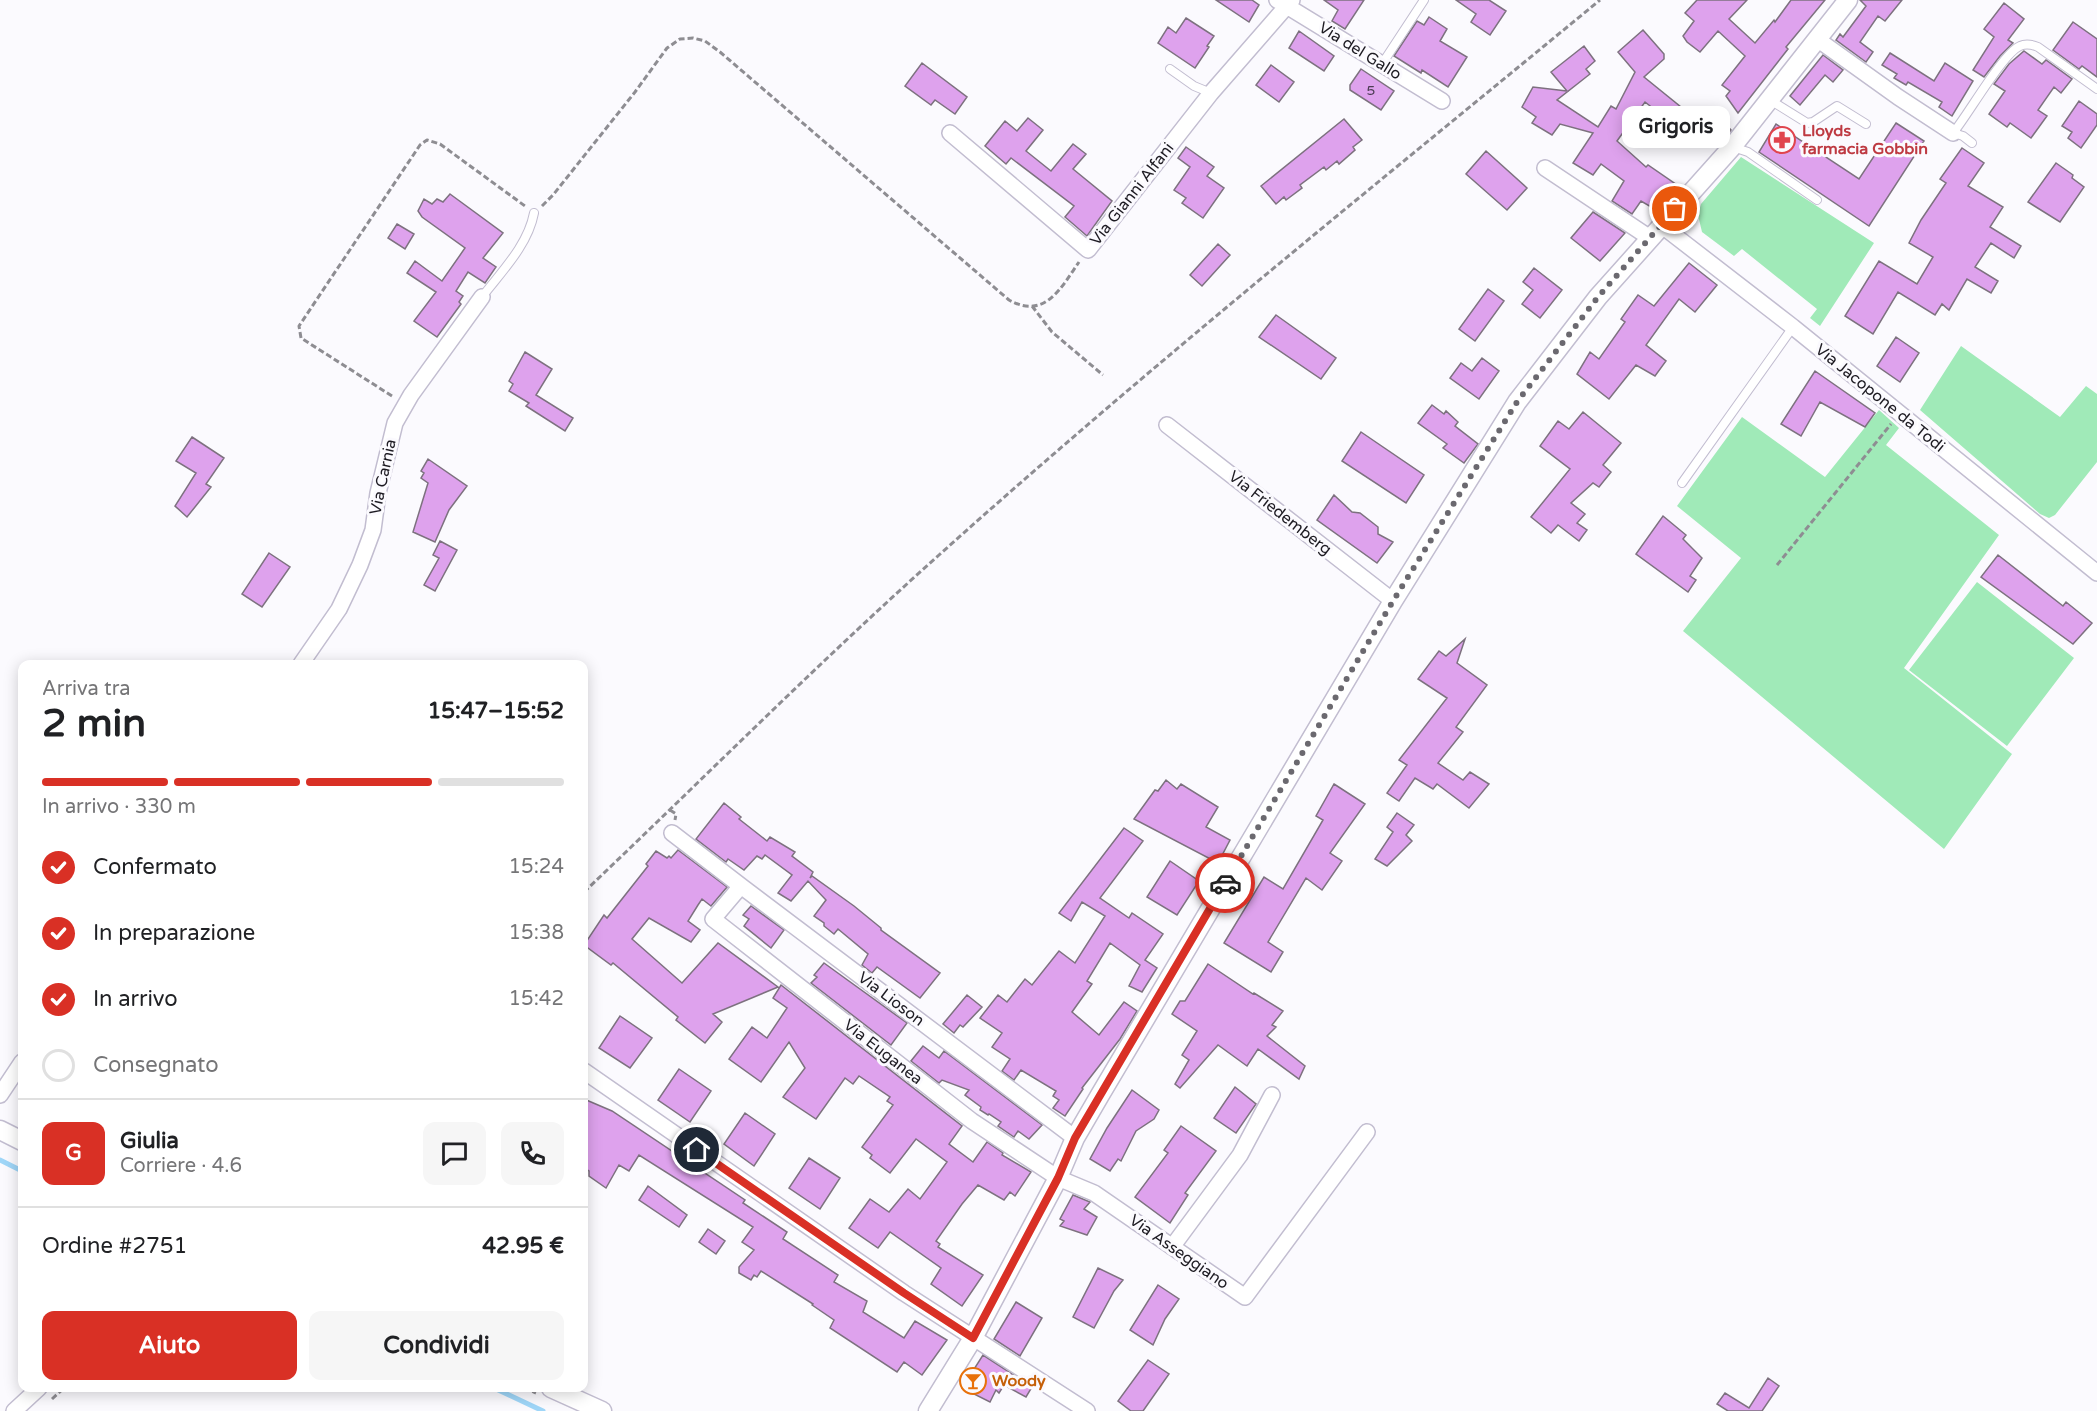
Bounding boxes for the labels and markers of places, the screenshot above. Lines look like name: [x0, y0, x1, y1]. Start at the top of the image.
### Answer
callout: Grigoris: [1621, 107, 1729, 149]
place label: Lloyds farmacia Gobbin: [1801, 121, 1928, 159]
pharmacy icon: Lloyds farmacia Gobbin: [1767, 125, 1797, 155]
pin: [1649, 183, 1700, 234]
pin: [671, 1124, 722, 1175]
bar icon: Woody: [958, 1366, 988, 1396]
place label: Woody: [992, 1371, 1046, 1391]

